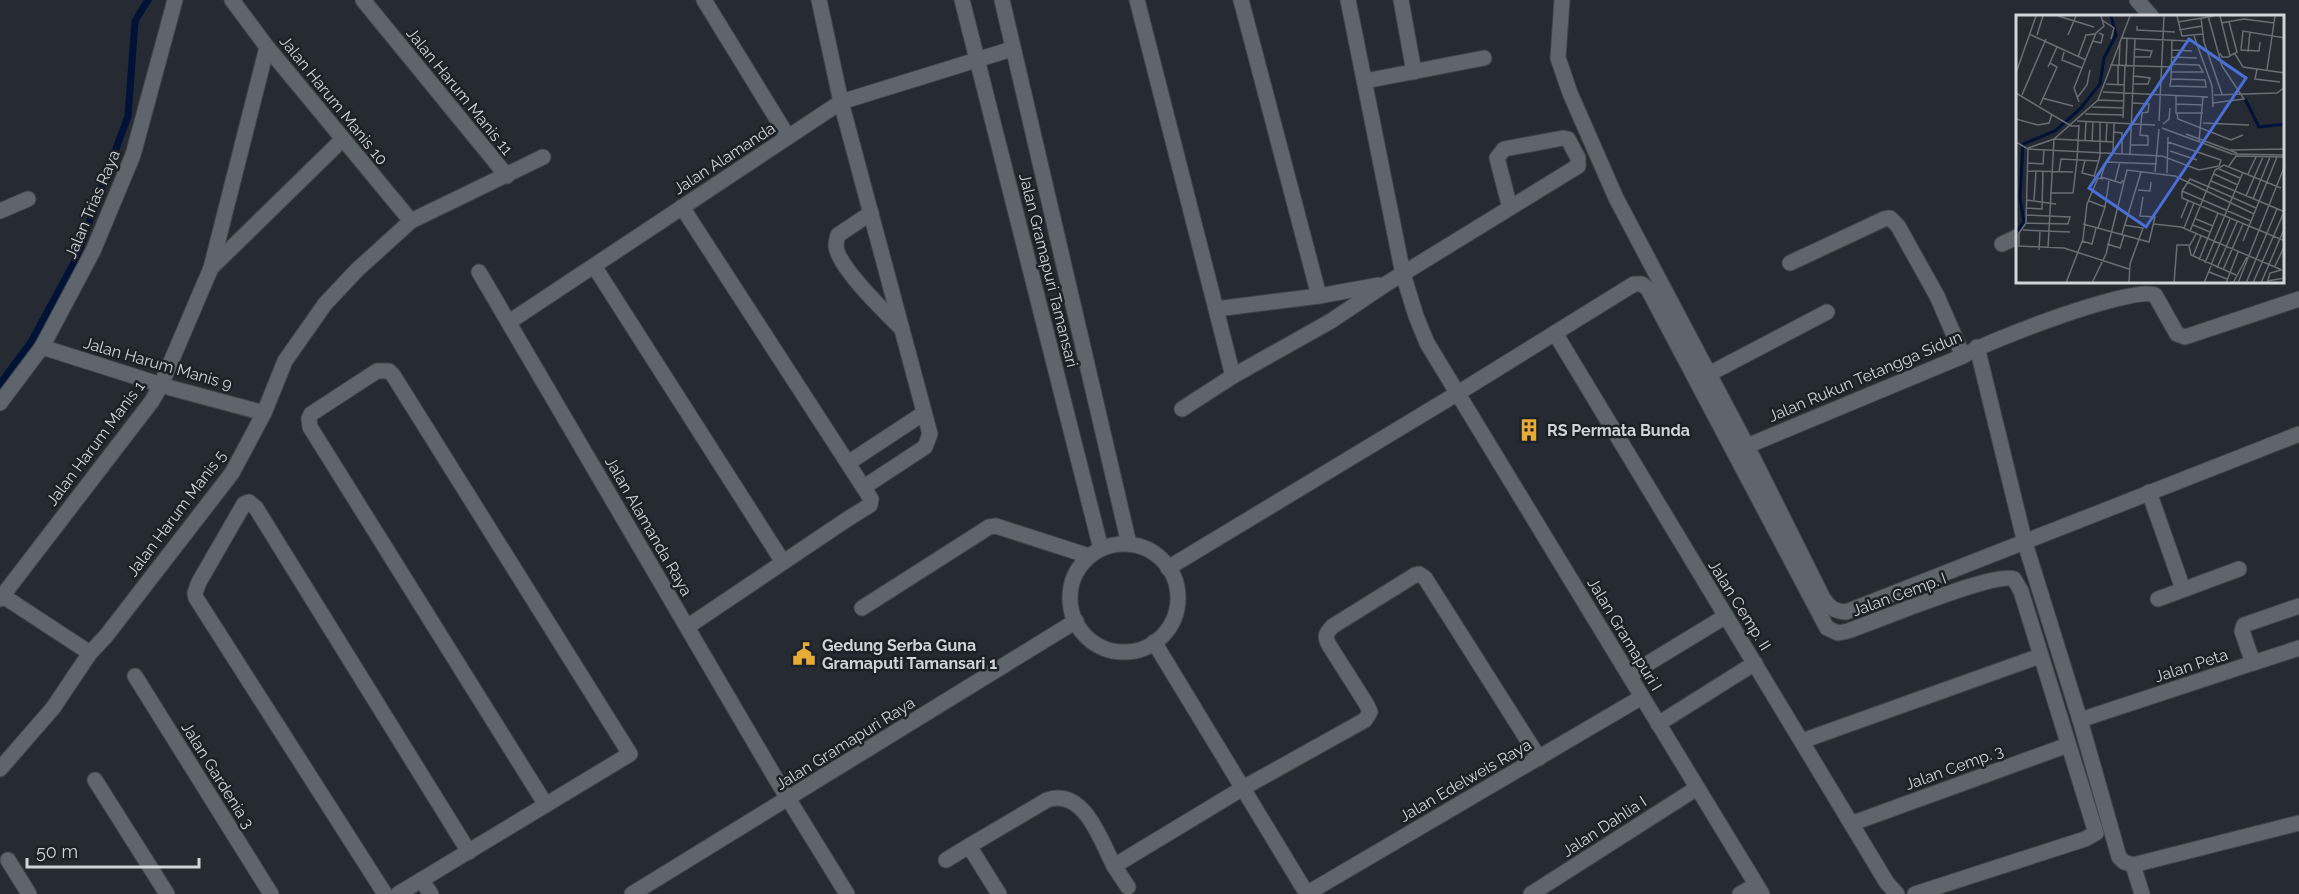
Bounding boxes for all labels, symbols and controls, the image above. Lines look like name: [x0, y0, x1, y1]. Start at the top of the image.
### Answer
inset map: [2016, 15, 2284, 284]
street label: Jalan Harum Manis 11: [402, 24, 517, 159]
street label: Jalan Harum Manis 10: [276, 32, 392, 169]
street label: Jalan Alamanda: [670, 118, 779, 198]
street label: Jalan Trias Raya: [61, 147, 124, 261]
street label: Jalan Gramapuri Tamansari: [1015, 171, 1082, 369]
street label: Jalan Rukun Tetangga Sidun: [1765, 327, 1965, 426]
street label: Jalan Harum Manis 9: [81, 333, 234, 394]
street label: Jalan Harum Manis 1: [42, 377, 149, 509]
building icon: RS Permata Bunda: [1516, 417, 1542, 443]
place label: RS Permata Bunda: [1547, 421, 1690, 440]
street label: Jalan Harum Manis 5: [123, 446, 230, 580]
street label: Jalan Alamanda Raya: [601, 453, 696, 599]
street label: Jalan Cemp. II: [1704, 557, 1775, 654]
street label: Jalan Cemp. I: [1850, 569, 1949, 620]
street label: Jalan Gramapuri I: [1583, 574, 1666, 694]
place label: Gedung Serba Guna Gramaputi Tamansari 1: [822, 636, 997, 673]
public building icon: Gedung Serba Guna Gramaputi Tamansari 1: [791, 641, 817, 667]
street label: Jalan Peta: [2152, 645, 2230, 686]
street label: Jalan Gramapuri Raya: [772, 693, 918, 794]
street label: Jalan Gardenia 3: [177, 719, 258, 832]
street label: Jalan Edelweis Raya: [1396, 735, 1535, 826]
street label: Jalan Cemp. 3: [1902, 741, 2006, 794]
street label: Jalan Dahlia I: [1559, 792, 1650, 861]
scale bar: [27, 831, 200, 869]
text: 50 m: [36, 841, 78, 862]

